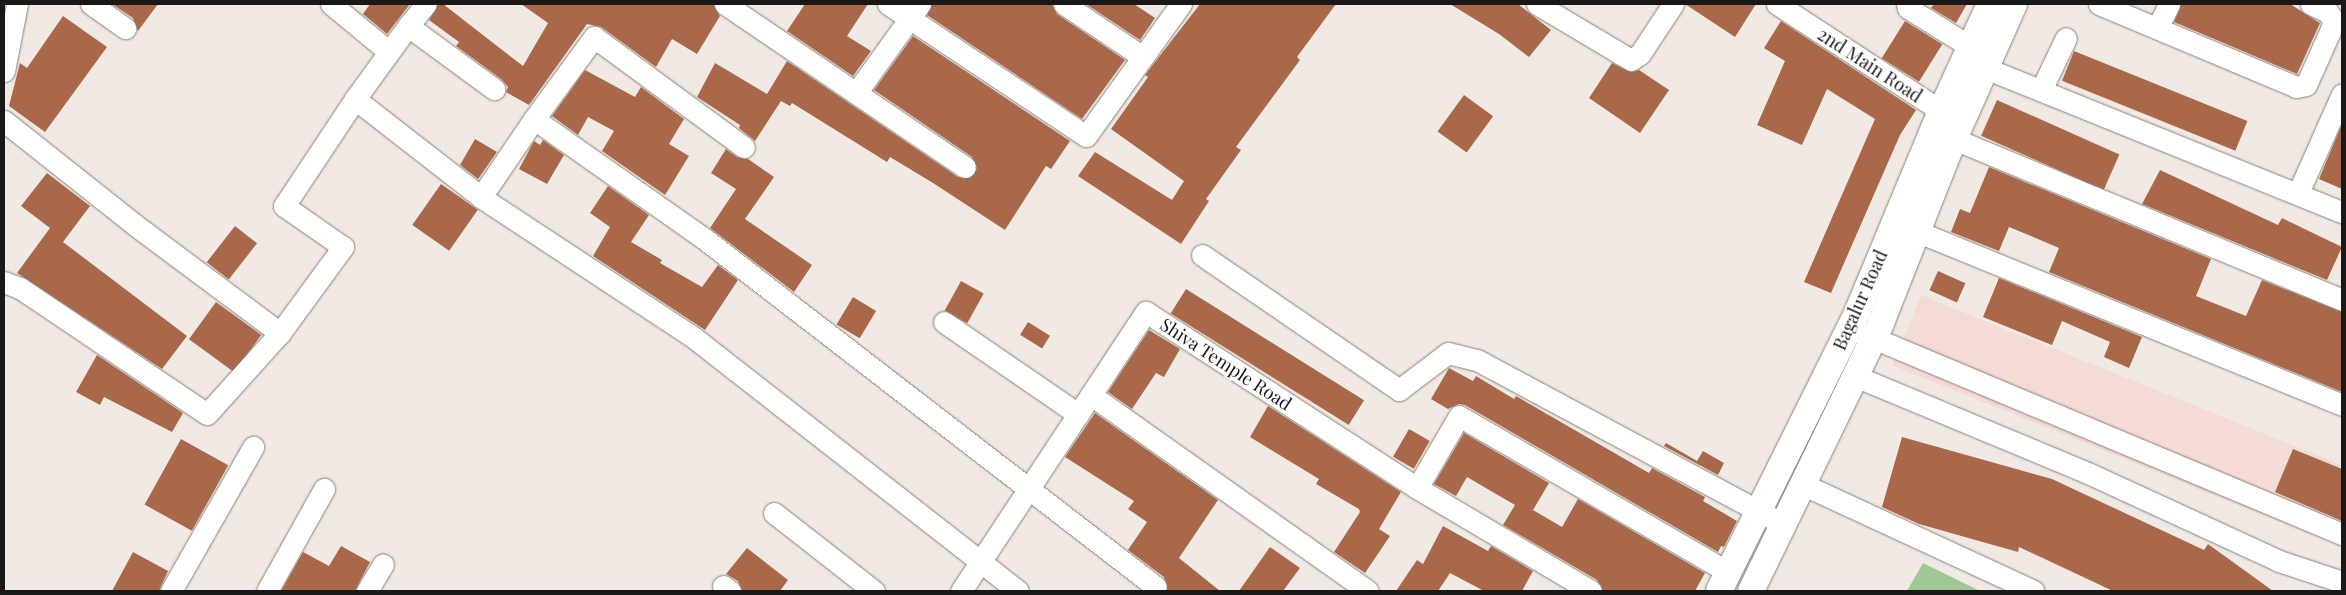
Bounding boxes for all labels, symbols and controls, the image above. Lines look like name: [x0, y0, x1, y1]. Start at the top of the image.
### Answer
street label: 2nd Main Road: [1814, 23, 1926, 107]
street label: Bagalur Road: [1828, 246, 1892, 354]
street label: Shiva Temple Road: [1156, 313, 1296, 415]

